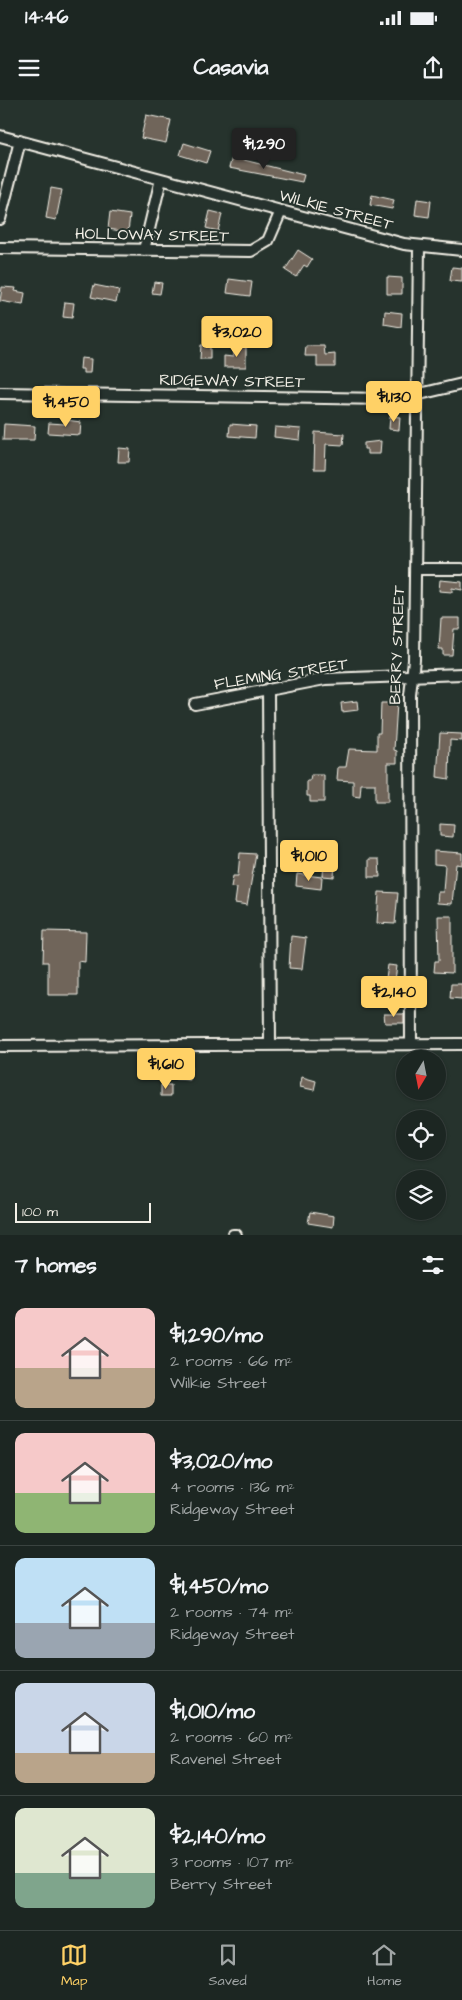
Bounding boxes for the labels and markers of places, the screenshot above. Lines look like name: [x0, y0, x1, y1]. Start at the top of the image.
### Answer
pin: $1,290: [223, 128, 305, 170]
pin: $3,020: [196, 316, 278, 358]
pin: $1,130: [353, 380, 435, 423]
pin: $1,450: [25, 386, 107, 428]
pin: $1,010: [268, 840, 350, 882]
pin: $2,140: [353, 976, 435, 1018]
pin: $1,610: [125, 1048, 207, 1090]

